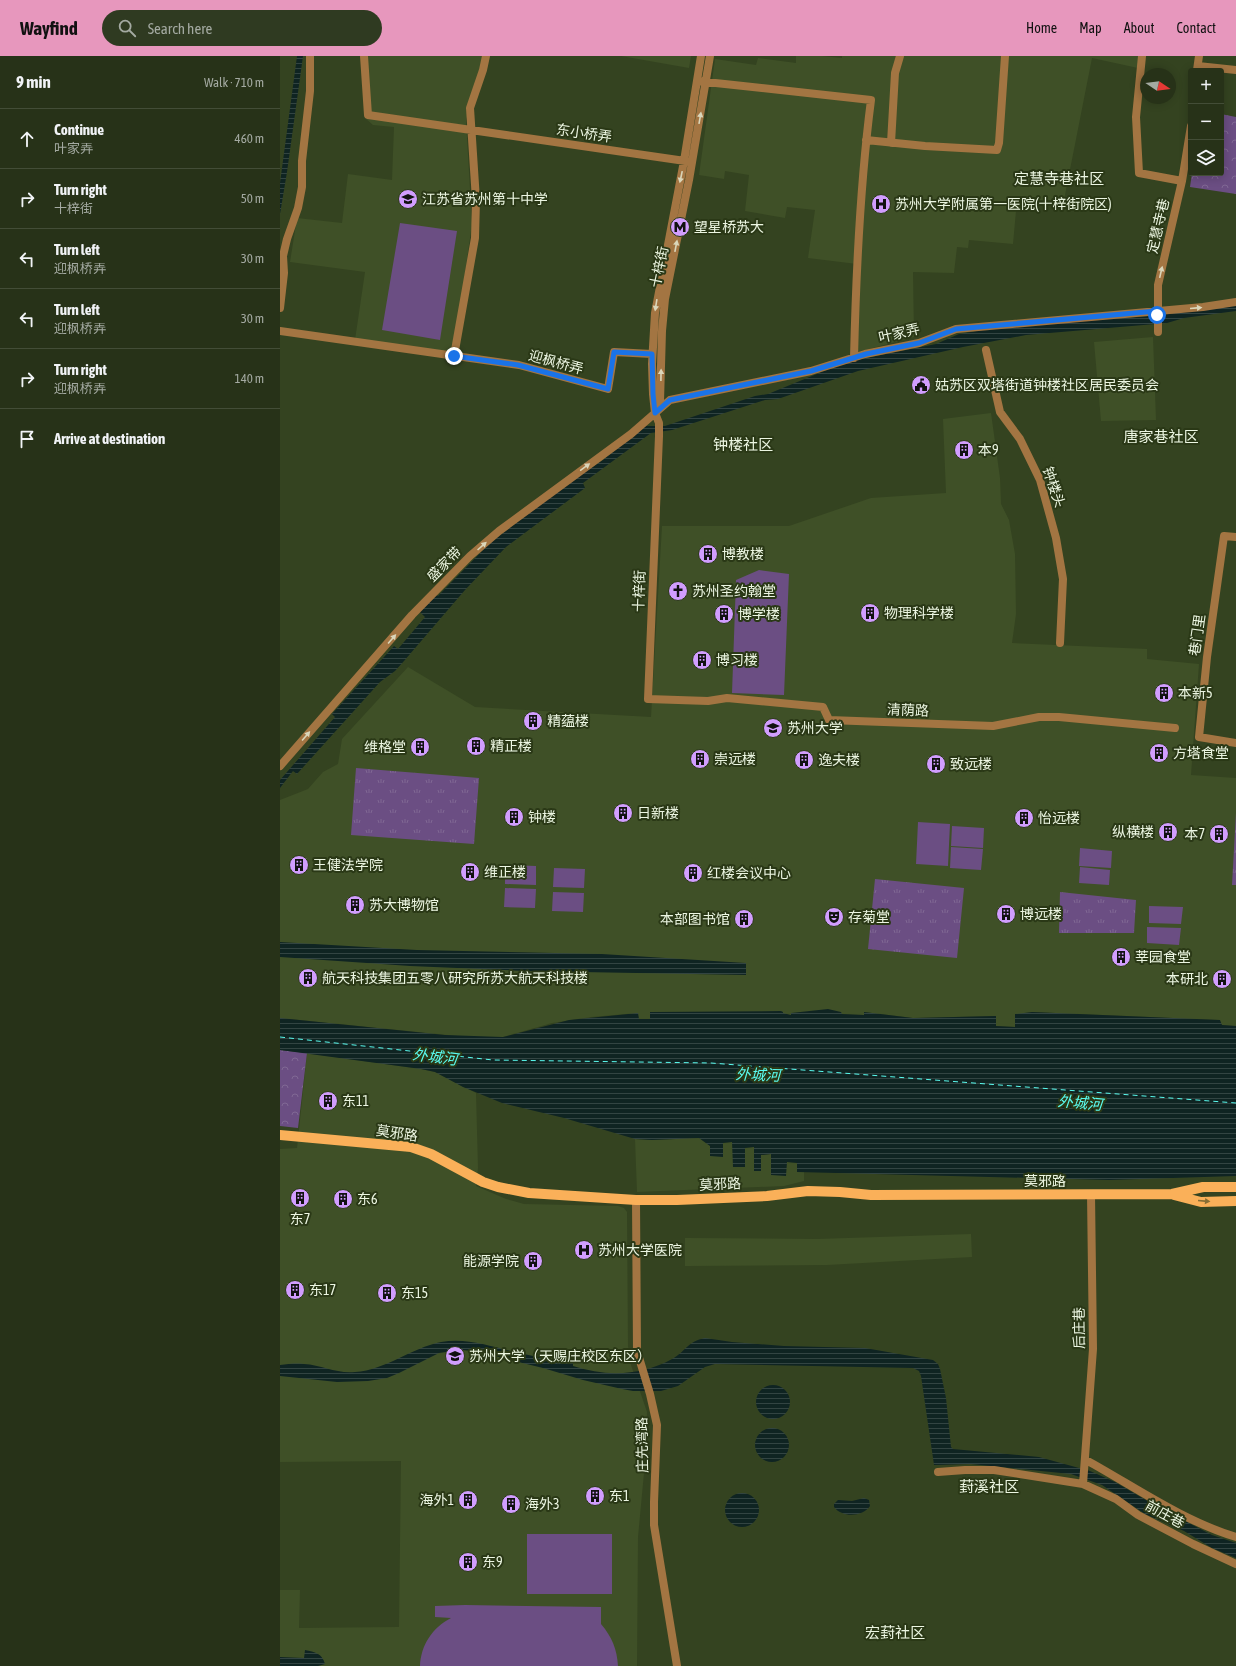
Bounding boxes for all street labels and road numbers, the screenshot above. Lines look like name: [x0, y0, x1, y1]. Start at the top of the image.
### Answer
street label: 东小桥弄: [555, 121, 613, 145]
street label: 定慧寺巷: [1144, 197, 1172, 255]
street label: 十梓街: [647, 245, 671, 289]
street label: 叶家弄: [877, 320, 921, 346]
street label: 迎枫桥弄: [527, 347, 585, 377]
street label: 钟楼头: [1040, 465, 1068, 509]
street label: 盛家带: [423, 543, 465, 585]
street label: 十梓街: [630, 570, 648, 612]
street label: 巷门里: [1186, 613, 1208, 657]
street label: 清荫路: [887, 701, 929, 719]
street label: 莫邪路: [375, 1122, 419, 1144]
street label: 莫邪路: [1024, 1173, 1066, 1189]
street label: 莫邪路: [699, 1175, 741, 1193]
street label: 后庄巷: [1071, 1307, 1087, 1349]
street label: 庄先湾路: [634, 1417, 650, 1473]
street label: 前庄巷: [1143, 1497, 1187, 1531]

